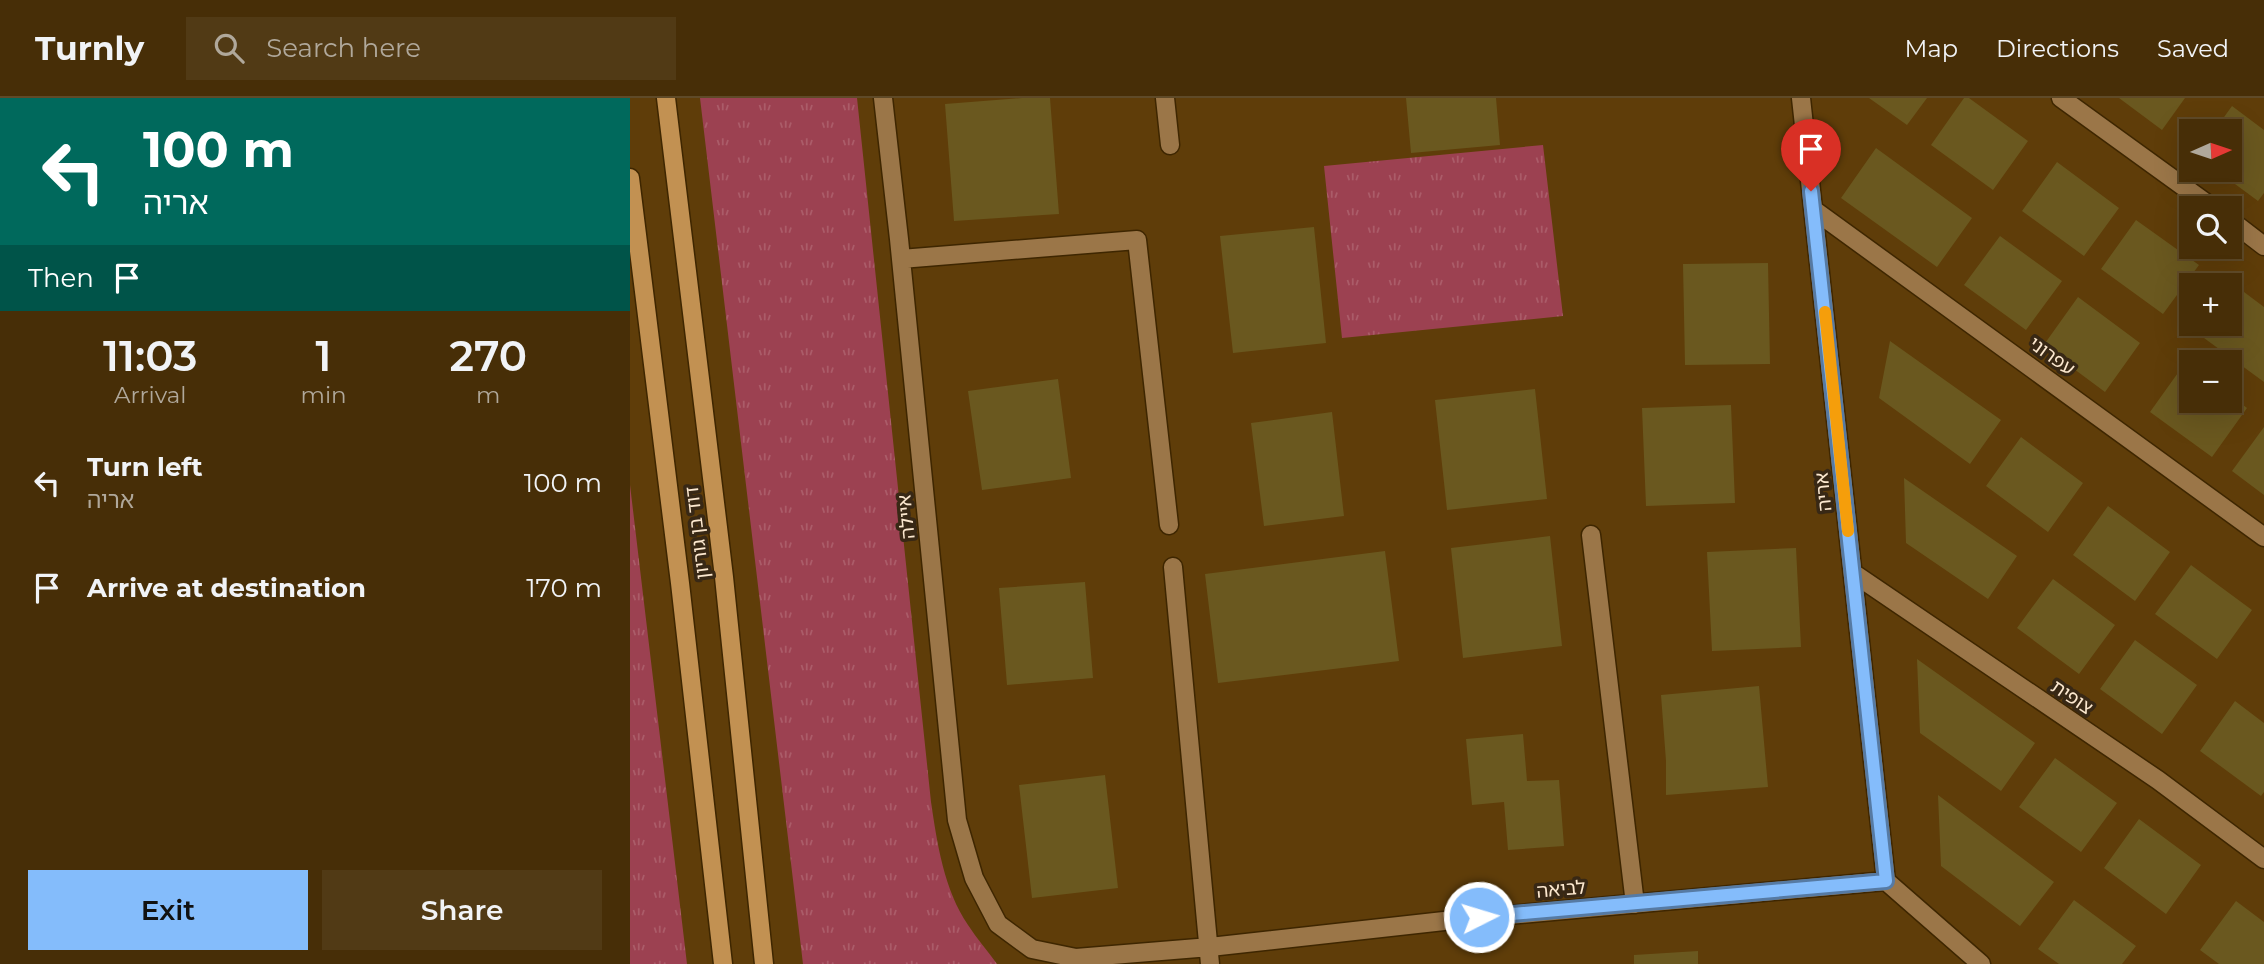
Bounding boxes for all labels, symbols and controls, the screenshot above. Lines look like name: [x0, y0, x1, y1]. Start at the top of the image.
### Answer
search box: [186, 17, 676, 80]
text: Turnly: [35, 28, 144, 68]
icon: search: [210, 29, 248, 67]
text: Search here: [266, 32, 421, 64]
text: Map: [1905, 34, 1958, 63]
text: Directions: [1996, 34, 2119, 63]
text: Saved: [2157, 34, 2229, 63]
pin: [1781, 119, 1841, 191]
north arrow: [2179, 119, 2242, 182]
map controls: [2179, 119, 2242, 413]
text: 100 m: [143, 120, 294, 179]
icon: left: [28, 126, 119, 217]
icon: arrive: [1792, 130, 1830, 168]
text: אריה: [143, 183, 209, 222]
button: search: [2179, 196, 2242, 259]
icon: arrive: [108, 259, 146, 297]
text: Then: [28, 262, 94, 294]
button: +: [2179, 273, 2242, 336]
text: 11:03: [103, 330, 198, 382]
text: 1: [316, 330, 332, 382]
text: 270: [450, 330, 527, 382]
street label: עפרוני: [2025, 332, 2079, 380]
button: −: [2179, 350, 2242, 413]
text: Arrival: [114, 381, 187, 409]
text: min: [300, 381, 347, 409]
text: m: [476, 381, 501, 409]
text: Turn left: [87, 451, 203, 483]
icon: left: [28, 464, 66, 502]
text: 100 m: [524, 467, 602, 499]
street label: אריה: [1810, 471, 1836, 513]
street label: דוד בן גוריון: [680, 485, 714, 581]
text: אריה: [87, 486, 134, 514]
street label: איילה: [892, 494, 920, 540]
icon: arrive: [28, 569, 66, 607]
text: Arrive at destination: [87, 572, 366, 604]
text: 170 m: [526, 572, 602, 604]
street label: צופית: [2047, 675, 2097, 719]
button: Exit: [28, 870, 308, 950]
button: Share: [322, 870, 602, 950]
street label: לביאה: [1535, 875, 1587, 903]
position arrow: [1442, 880, 1516, 954]

